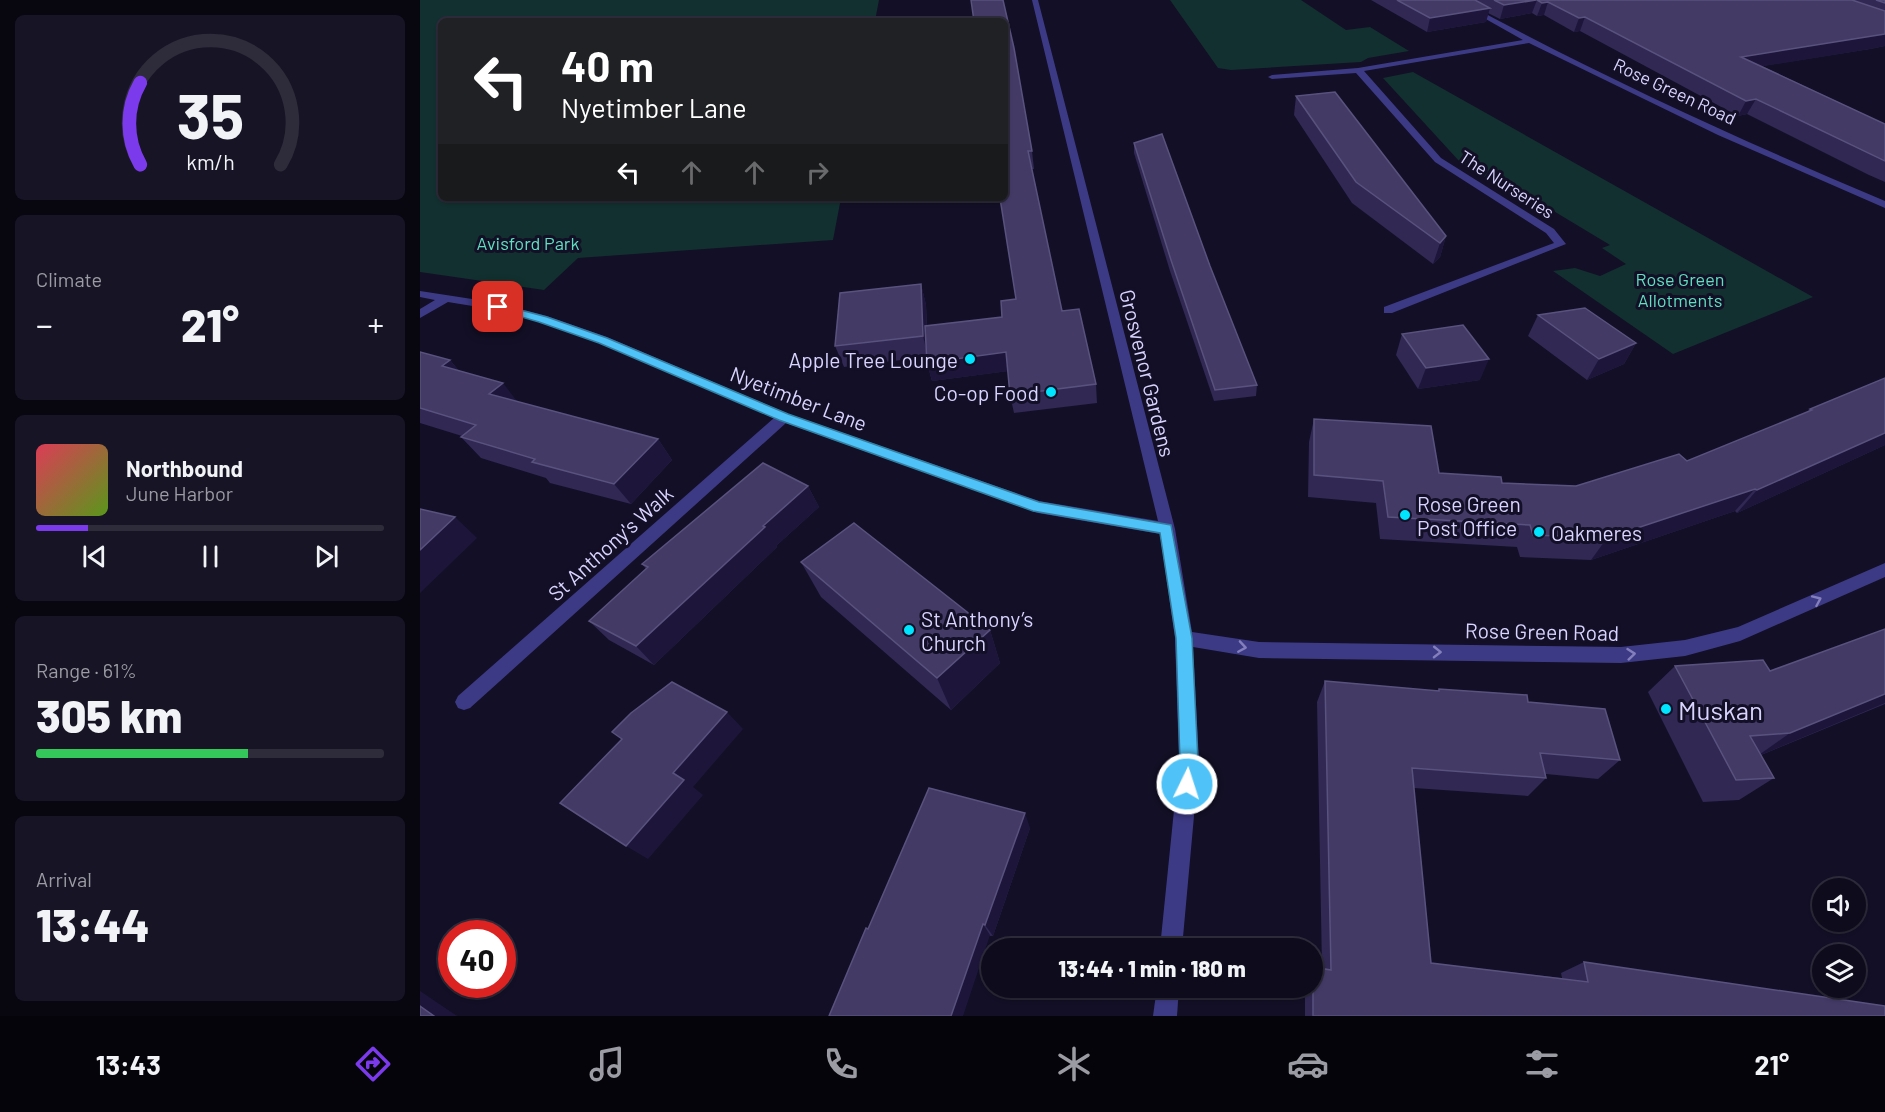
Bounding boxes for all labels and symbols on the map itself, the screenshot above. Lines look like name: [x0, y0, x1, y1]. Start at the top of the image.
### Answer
street label: Rose Green Road: [1610, 53, 1740, 129]
street label: The Nurseries: [1455, 145, 1559, 223]
park label: Avisford Park: [477, 232, 579, 254]
park label: Rose Green Allotments: [1635, 268, 1725, 311]
pin: [472, 281, 523, 332]
street label: Grosvenor Gardens: [1115, 287, 1181, 459]
place label: Apple Tree Lounge: [789, 347, 958, 372]
marker: Apple Tree Lounge: [963, 352, 977, 366]
street label: Nyetimber Lane: [727, 360, 871, 436]
place label: Co-op Food: [934, 380, 1039, 405]
marker: Co-op Food: [1044, 385, 1058, 399]
street label: St Anthony's Walk: [542, 480, 678, 606]
place label: Rose Green Post Office: [1417, 491, 1521, 540]
marker: Rose Green Post Office: [1398, 508, 1412, 522]
place label: Oakmeres: [1551, 520, 1642, 545]
marker: Oakmeres: [1532, 525, 1546, 539]
one-way arrow: [1811, 595, 1822, 607]
place label: St Anthony’s Church: [921, 606, 1033, 655]
street label: Rose Green Road: [1465, 617, 1619, 645]
marker: St Anthony’s Church: [902, 623, 916, 637]
one-way arrow: [1237, 641, 1246, 653]
one-way arrow: [1432, 646, 1441, 658]
one-way arrow: [1627, 648, 1636, 661]
place label: Muskan: [1678, 694, 1763, 725]
marker: Muskan: [1659, 702, 1673, 716]
position arrow: [1155, 752, 1219, 816]
speed limit sign: 40: [438, 920, 516, 998]

